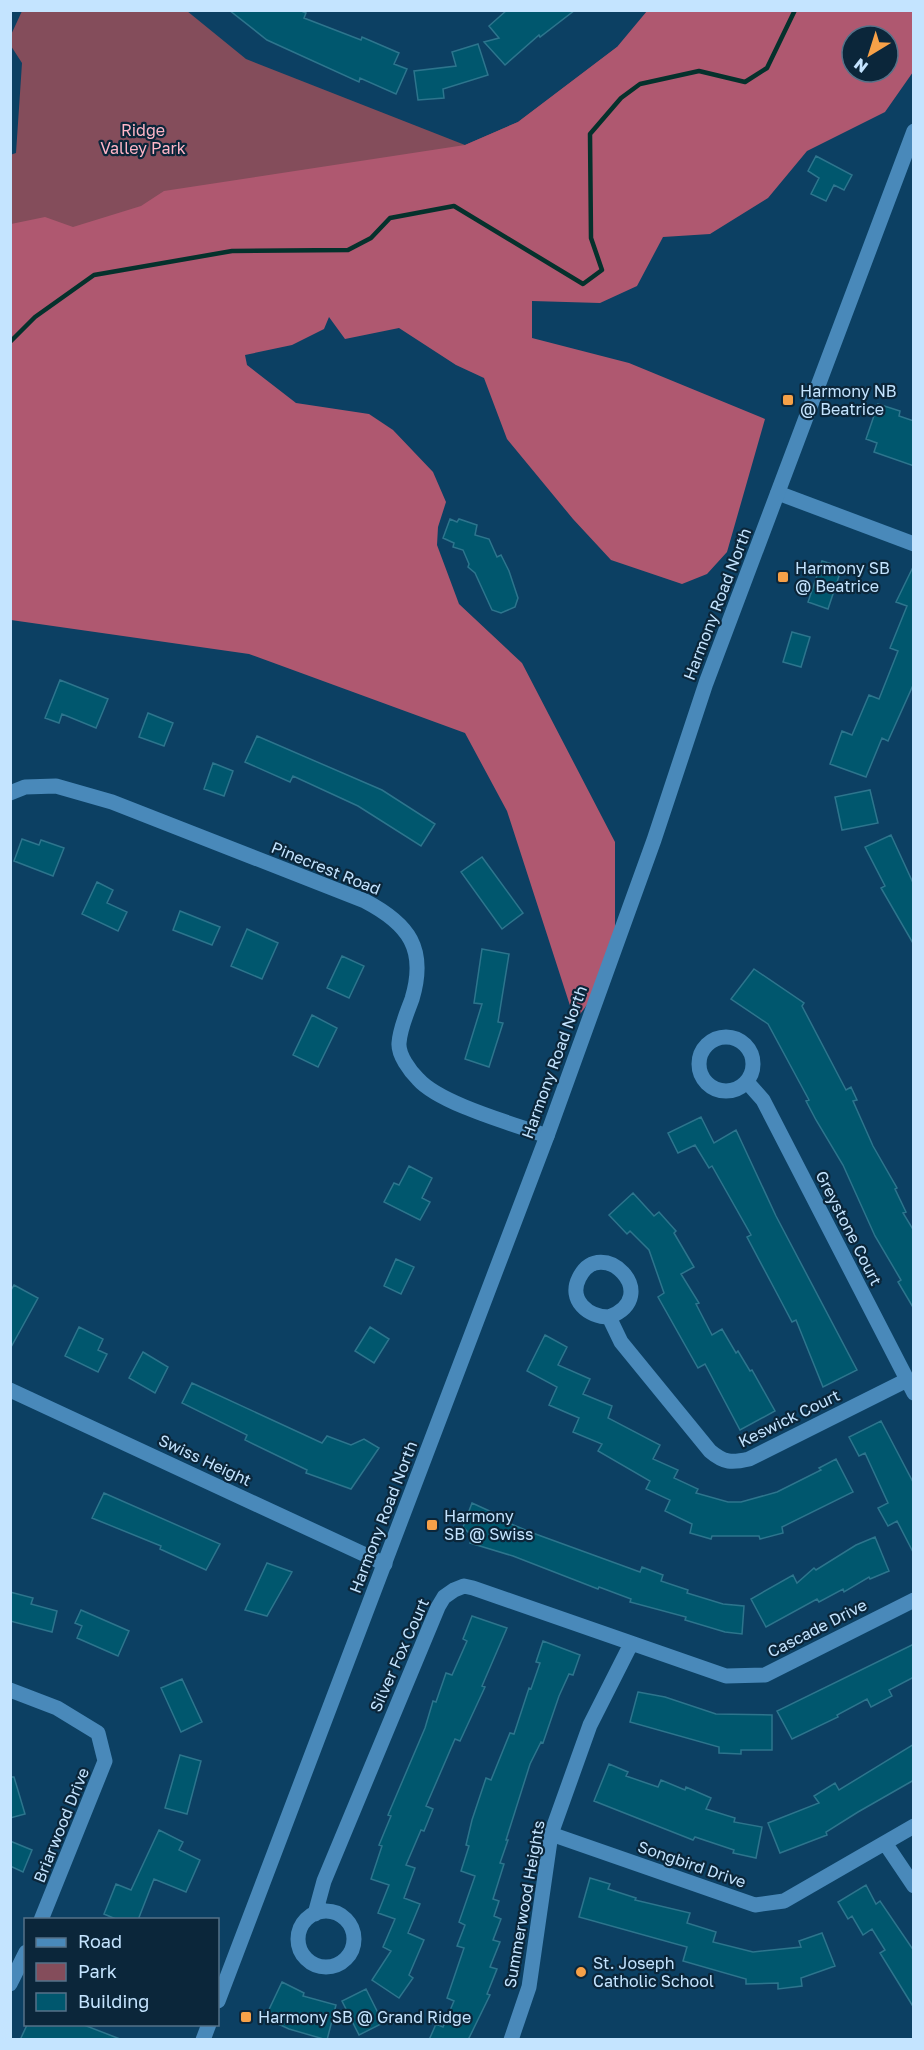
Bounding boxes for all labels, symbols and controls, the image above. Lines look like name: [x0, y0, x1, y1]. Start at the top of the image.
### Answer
north arrow: [840, 24, 900, 84]
text: N: [850, 54, 872, 77]
park label: Ridge Valley Park: [100, 120, 186, 158]
place label: Harmony NB @ Beatrice: [800, 381, 897, 419]
marker: Harmony NB @ Beatrice: [781, 393, 795, 407]
street label: Harmony Road North: [679, 525, 755, 683]
place label: Harmony SB @ Beatrice: [795, 558, 890, 596]
marker: Harmony SB @ Beatrice: [776, 570, 790, 584]
street label: Pinecrest Road: [268, 837, 384, 899]
street label: Harmony Road North: [517, 983, 591, 1141]
street label: Greystone Court: [811, 1167, 887, 1289]
street label: Keswick Court: [735, 1385, 843, 1451]
street label: Swiss Height: [155, 1430, 255, 1490]
street label: Harmony Road North: [345, 1438, 421, 1596]
place label: Harmony SB @ Swiss: [444, 1506, 534, 1544]
marker: Harmony SB @ Swiss: [425, 1518, 439, 1532]
street label: Cascade Drive: [764, 1594, 870, 1662]
street label: Silver Fox Court: [365, 1595, 433, 1715]
street label: Briarwood Drive: [29, 1765, 93, 1885]
street label: Summerwood Heights: [499, 1819, 549, 1989]
street label: Songbird Drive: [635, 1836, 749, 1892]
legend: [24, 1918, 219, 2026]
text: Road: [78, 1930, 122, 1952]
place label: St. Joseph Catholic School: [593, 1953, 714, 1991]
text: Park: [78, 1960, 117, 1982]
marker: St. Joseph Catholic School: [574, 1965, 588, 1979]
text: Building: [78, 1990, 149, 2012]
place label: Harmony SB @ Grand Ridge: [258, 2007, 471, 2027]
marker: Harmony SB @ Grand Ridge: [239, 2010, 253, 2024]

